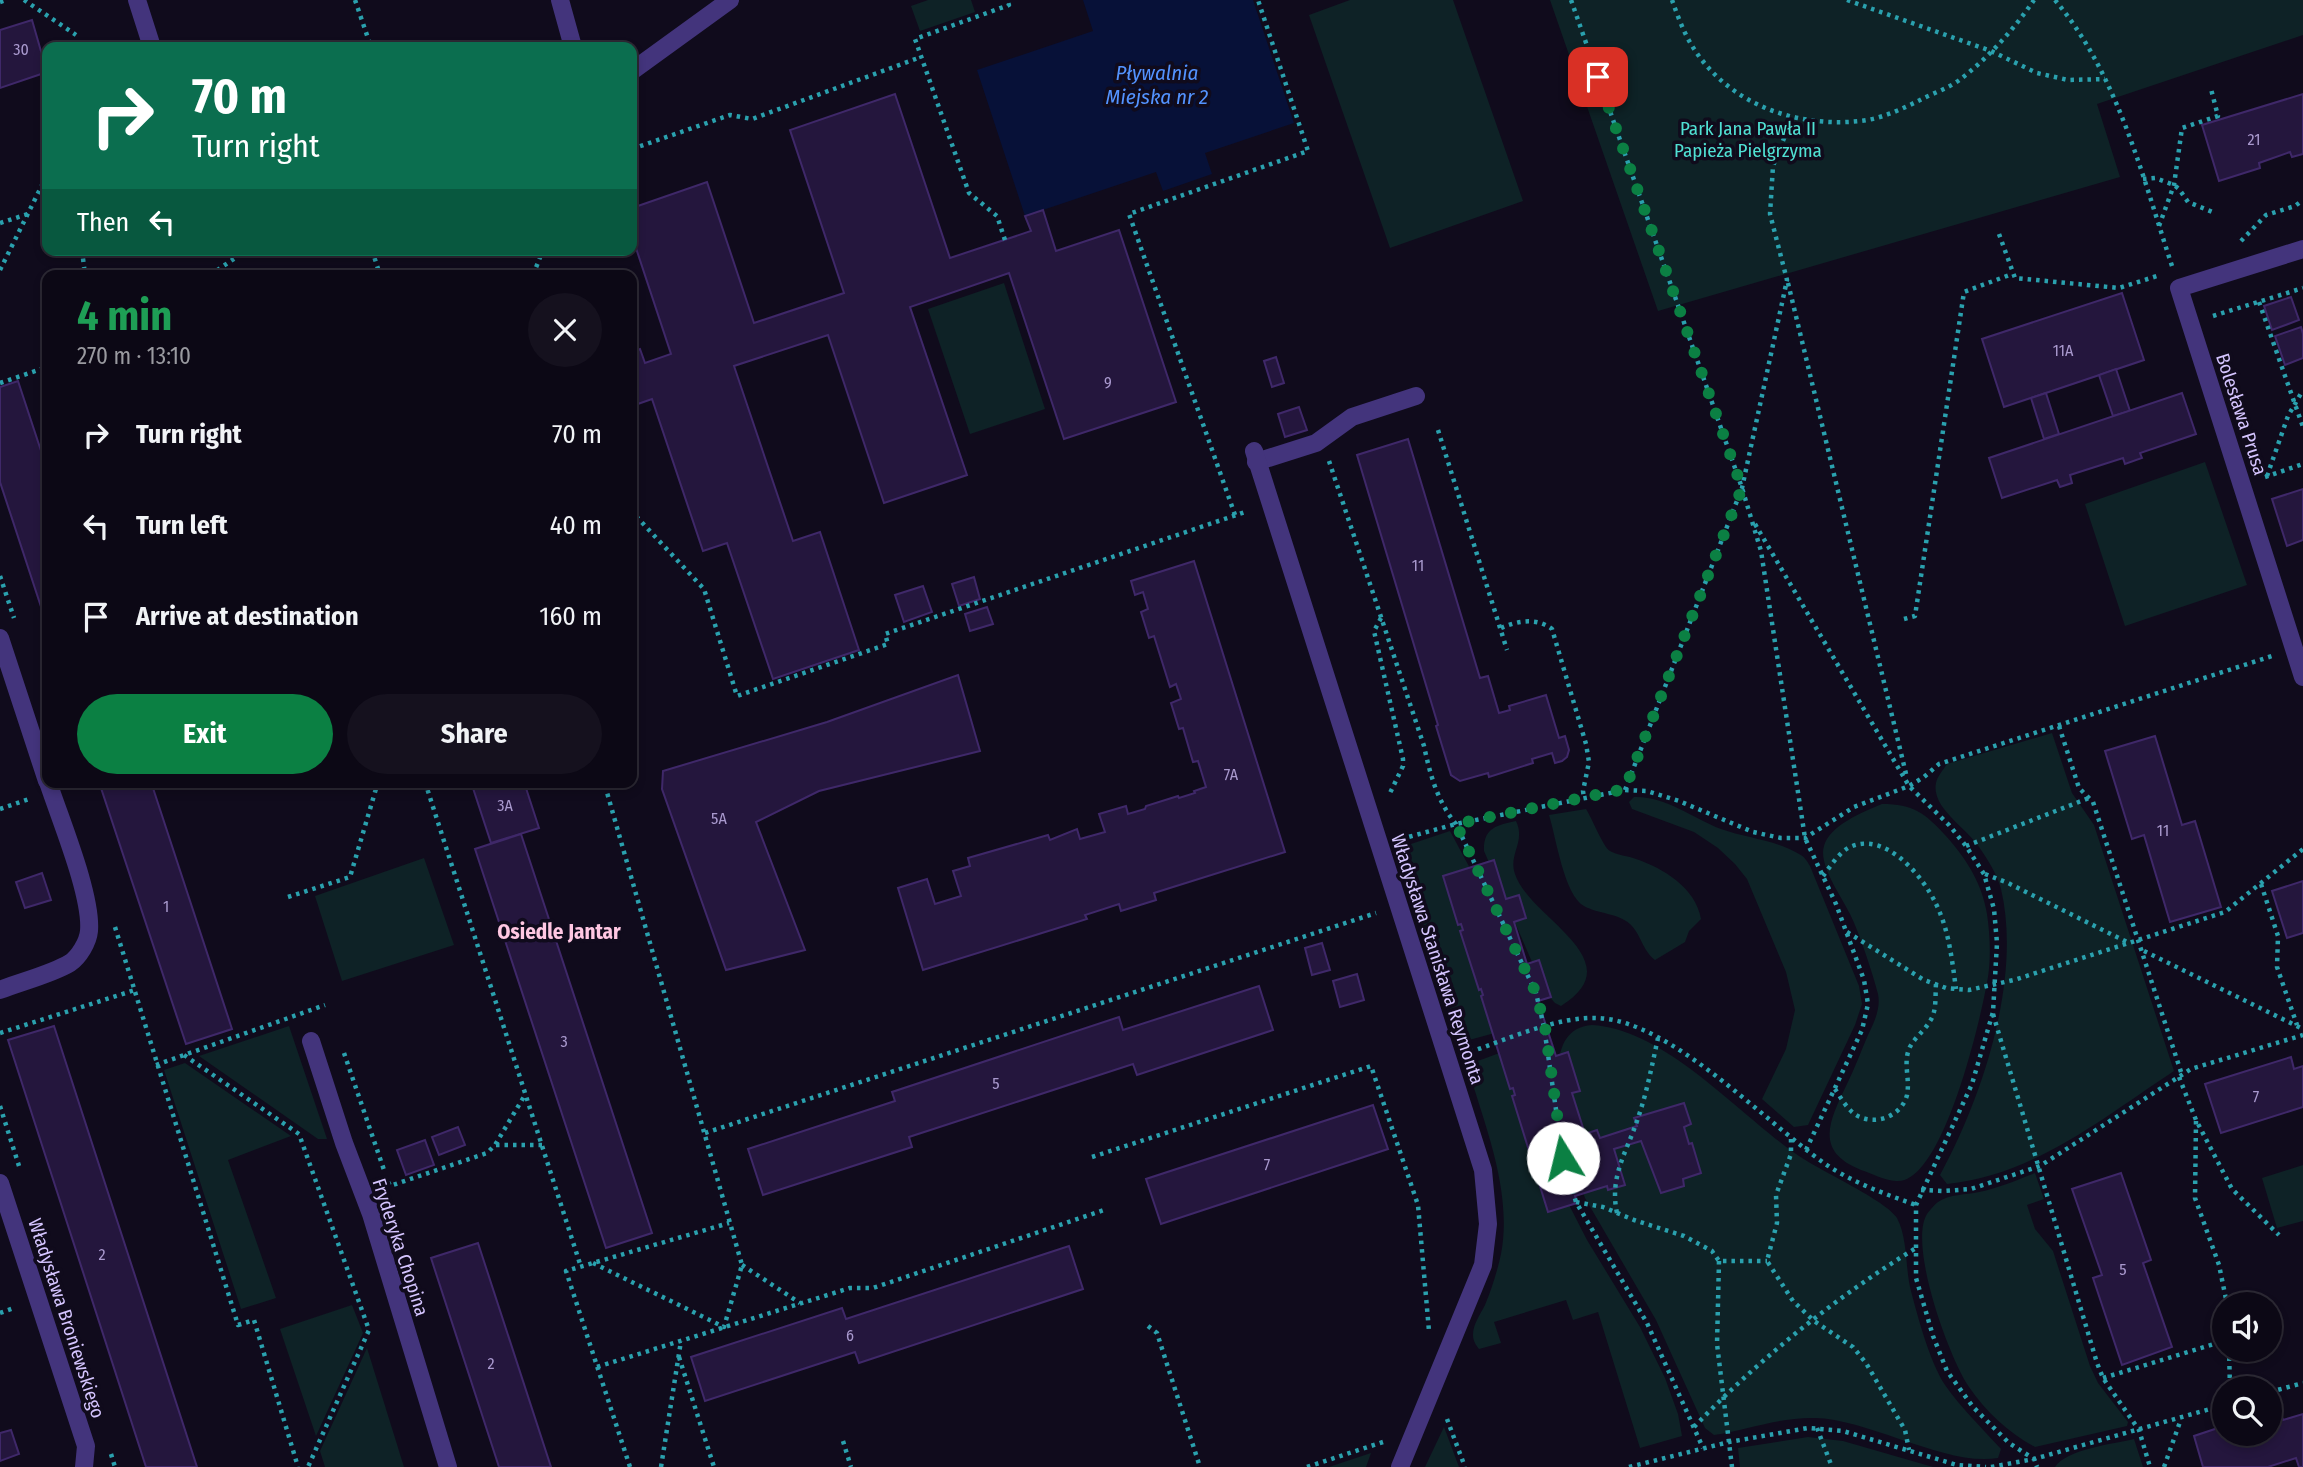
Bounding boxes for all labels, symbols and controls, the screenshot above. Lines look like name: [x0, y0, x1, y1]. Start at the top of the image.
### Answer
house number: 30: [13, 40, 29, 59]
pin: [1568, 47, 1628, 107]
icon: arrive: [1579, 58, 1617, 96]
water label: Pływalnia Miejska nr 2: [1106, 60, 1208, 110]
text: 70 m: [192, 67, 287, 126]
icon: right: [77, 70, 168, 161]
park label: Park Jana Pawła II Papieża Pielgrzyma: [1674, 117, 1822, 162]
text: Turn right: [192, 127, 319, 165]
house number: 21: [2248, 130, 2260, 149]
icon: left: [143, 203, 181, 241]
text: Then: [77, 207, 129, 238]
text: 4 min: [77, 291, 172, 341]
button: close: [528, 293, 602, 367]
house number: 11A: [2053, 341, 2074, 360]
text: 270 m · 13:10: [77, 342, 191, 370]
street label: Bolesława Prusa: [2211, 350, 2272, 478]
house number: 9: [1104, 373, 1112, 392]
icon: right: [77, 416, 115, 454]
text: Turn right: [136, 419, 242, 450]
text: 70 m: [552, 419, 602, 450]
icon: left: [77, 507, 115, 545]
text: Turn left: [136, 510, 228, 541]
text: 40 m: [550, 510, 602, 541]
house number: 11: [1412, 556, 1424, 575]
icon: arrive: [77, 598, 115, 636]
text: Arrive at destination: [136, 601, 359, 632]
text: 160 m: [539, 601, 602, 632]
button: Exit: [77, 694, 333, 774]
button: Share: [347, 694, 602, 774]
house number: 7A: [1224, 765, 1239, 784]
house number: 3A: [497, 796, 513, 815]
house number: 5A: [711, 809, 727, 828]
house number: 11: [2157, 821, 2169, 840]
street label: Władysława Stanisława Reymonta: [1386, 831, 1489, 1087]
house number: 1: [163, 897, 169, 916]
district label: Osiedle Jantar: [497, 919, 621, 945]
house number: 3: [560, 1032, 568, 1051]
house number: 5: [992, 1074, 1000, 1093]
house number: 7: [2253, 1087, 2260, 1106]
position arrow: [1526, 1121, 1600, 1195]
house number: 7: [1264, 1155, 1271, 1174]
street label: Fryderyka Chopina: [367, 1175, 434, 1319]
street label: Władysława Broniewskiego: [23, 1215, 110, 1421]
house number: 2: [98, 1245, 106, 1264]
house number: 5: [2119, 1260, 2127, 1279]
map controls: [2212, 1292, 2282, 1446]
button: sound: [2212, 1292, 2282, 1362]
house number: 6: [846, 1326, 854, 1345]
house number: 2: [487, 1354, 495, 1373]
button: search: [2212, 1376, 2282, 1446]

